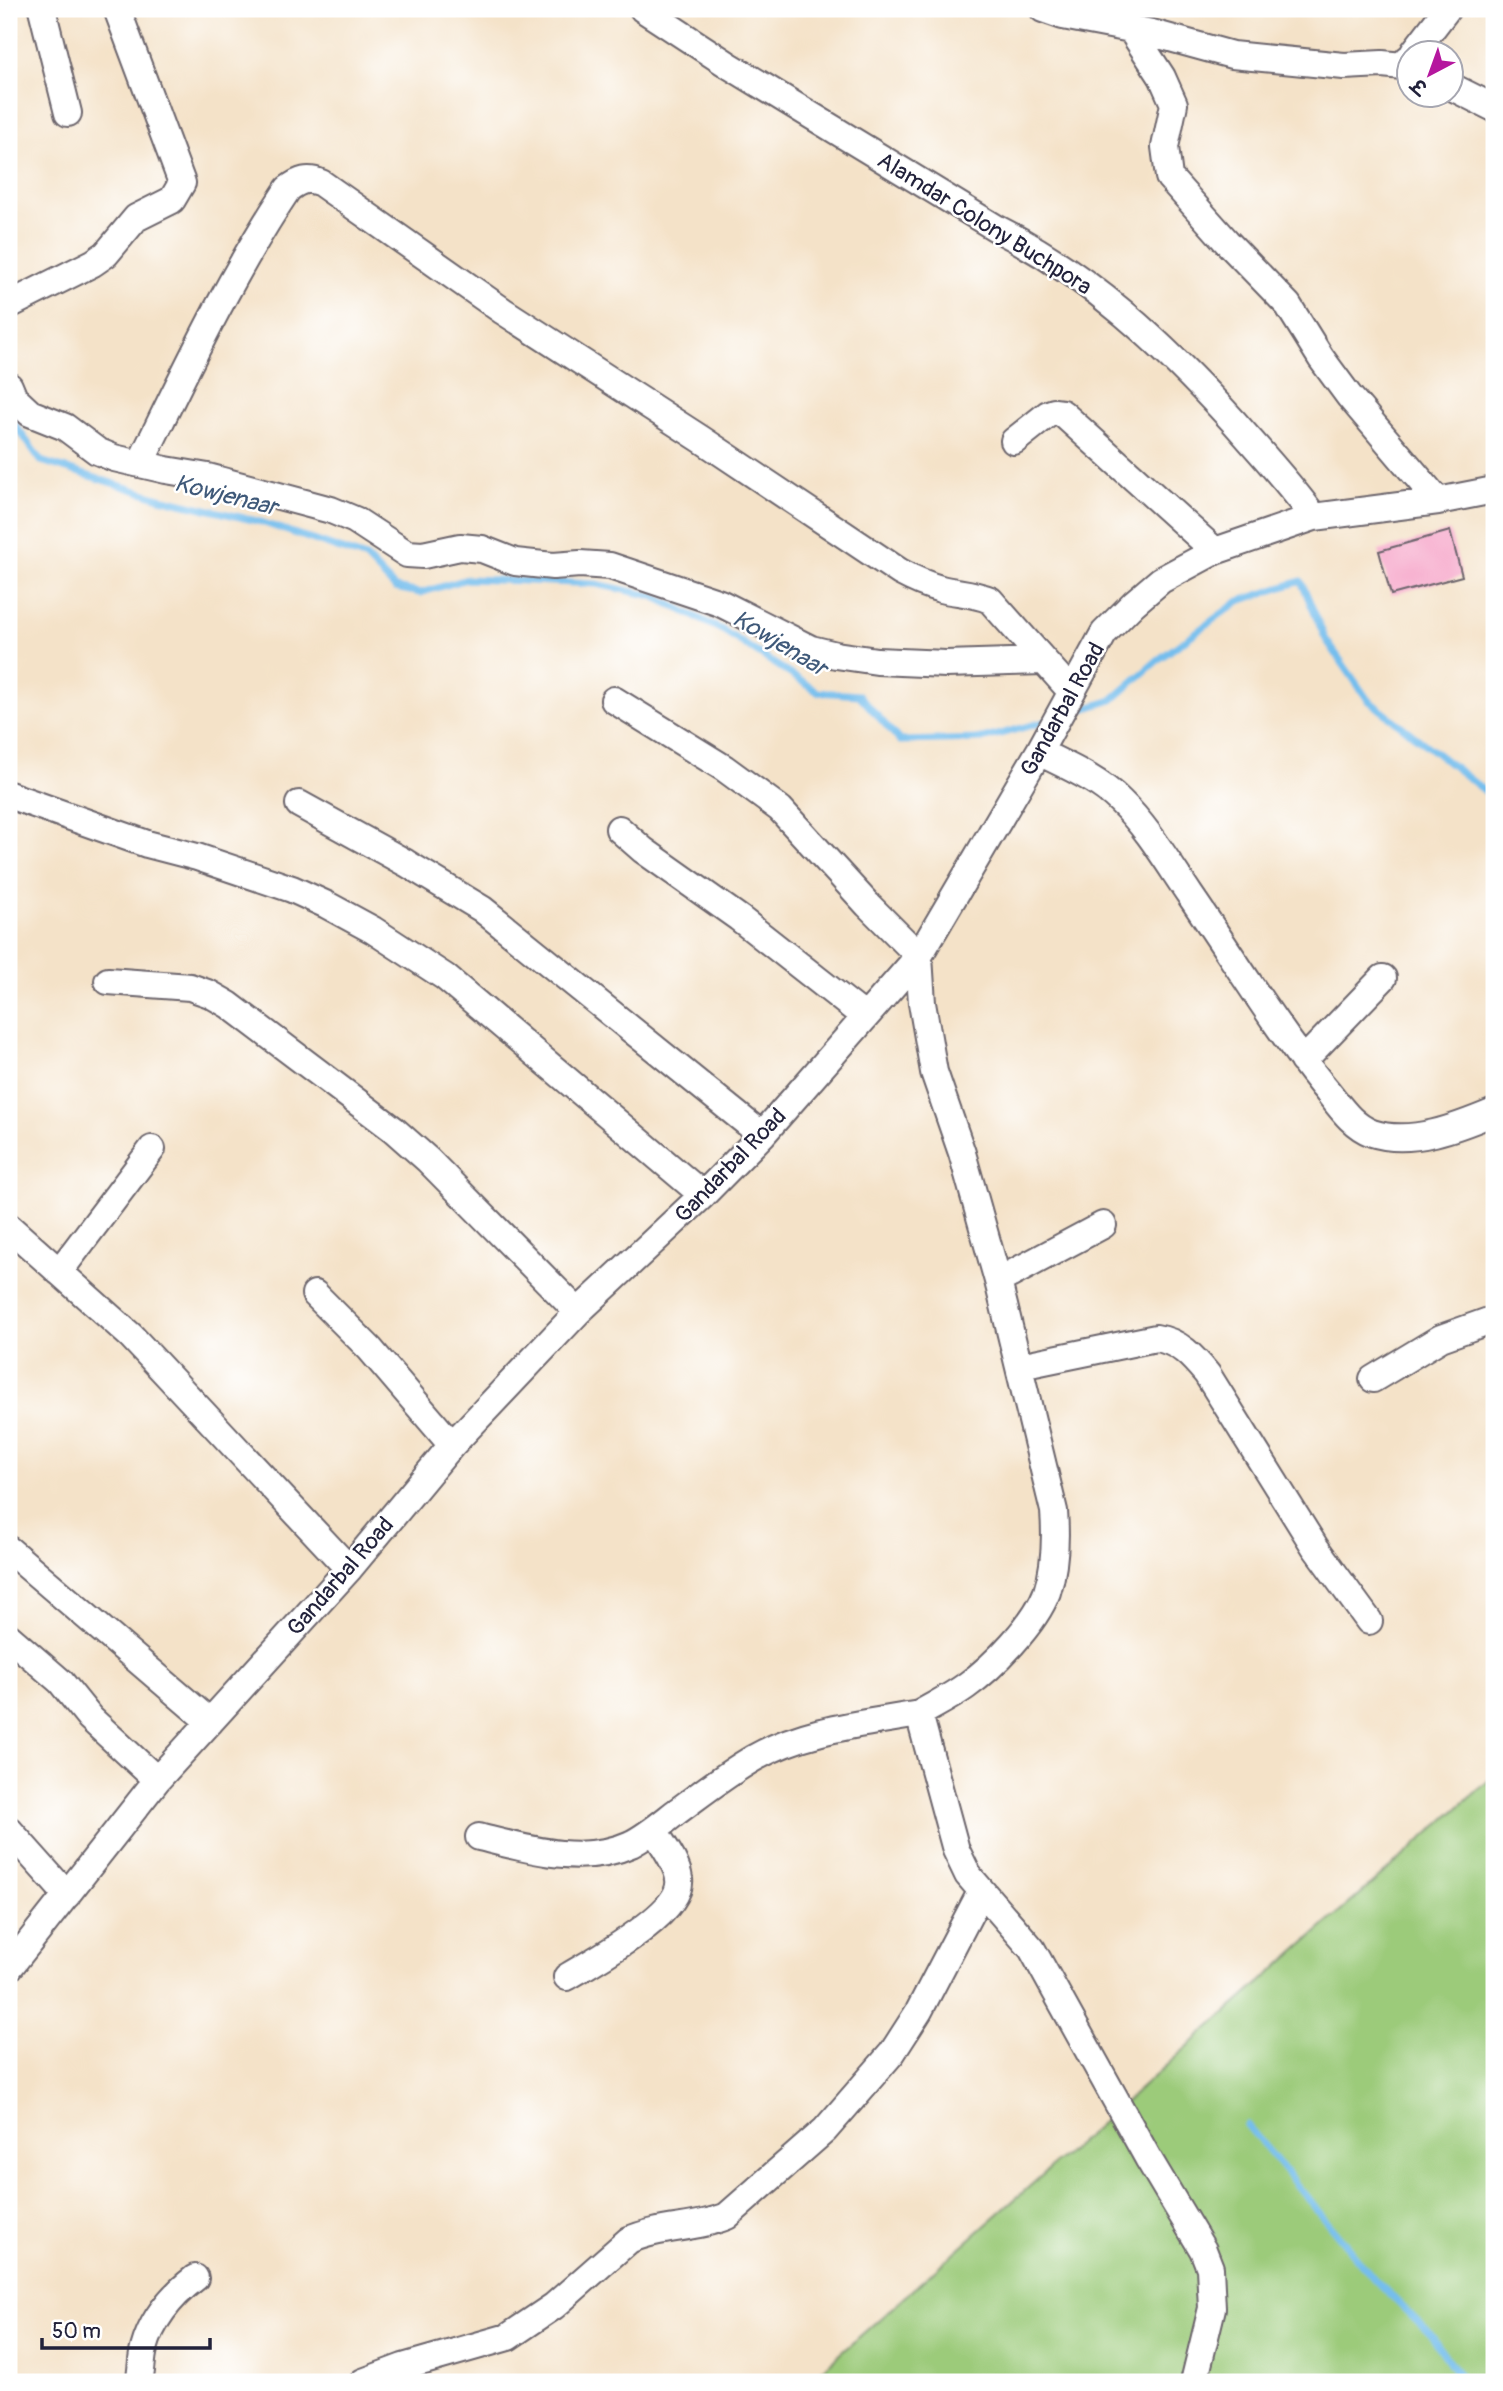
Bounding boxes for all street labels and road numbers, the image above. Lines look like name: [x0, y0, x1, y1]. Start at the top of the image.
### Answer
street label: Alamdar Colony Buchpora: [872, 146, 1097, 301]
street label: Gandarbal Road: [1014, 637, 1111, 781]
street label: Gandarbal Road: [668, 1102, 792, 1229]
street label: Gandarbal Road: [281, 1511, 400, 1642]

